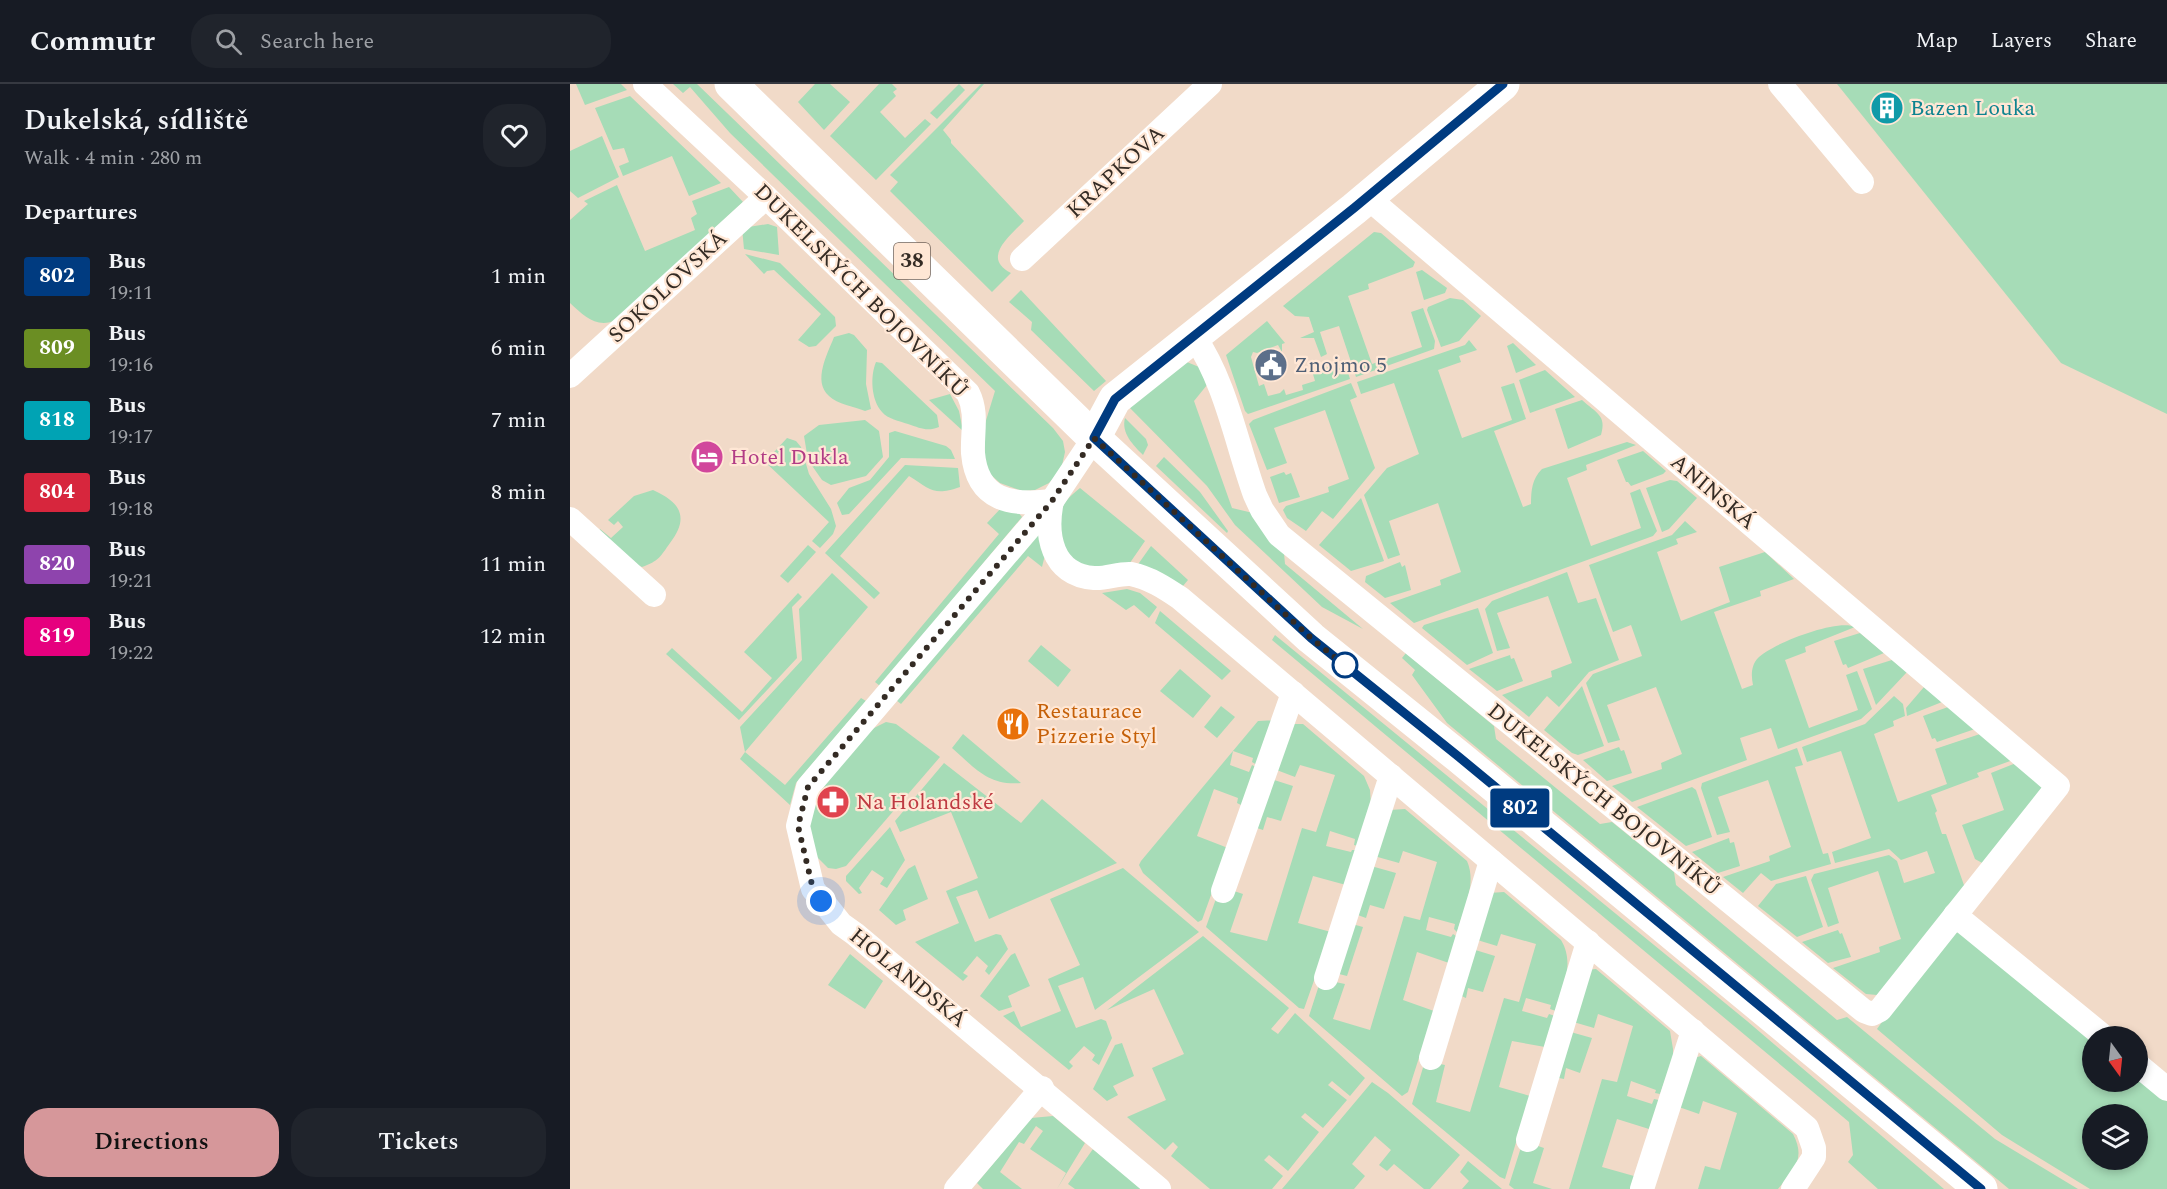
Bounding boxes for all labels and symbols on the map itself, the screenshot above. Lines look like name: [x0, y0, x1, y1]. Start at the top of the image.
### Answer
building icon: Bazen Louka: [1869, 90, 1905, 126]
place label: Bazen Louka: [1910, 92, 2035, 125]
street label: KRAPKOVA: [1059, 118, 1173, 226]
street label: DUKELSKÝCH BOJOVNÍKŮ: [746, 176, 976, 406]
street label: SOKOLOVSKÁ: [601, 223, 735, 351]
road number: 38: [894, 243, 930, 279]
public building icon: Znojmo 5: [1253, 347, 1289, 383]
place label: Znojmo 5: [1294, 349, 1387, 382]
hotel icon: Hotel Dukla: [689, 439, 725, 475]
place label: Hotel Dukla: [730, 441, 849, 474]
street label: ANINSKÁ: [1663, 446, 1763, 538]
unlabelled marker: [1332, 652, 1358, 678]
place label: Restaurace Pizzerie Styl: [1036, 695, 1157, 753]
street label: DUKELSKÝCH BOJOVNÍKŮ: [1480, 695, 1728, 905]
restaurant icon: Restaurace Pizzerie Styl: [995, 706, 1031, 742]
pharmacy icon: Na Holandské: [815, 784, 851, 820]
place label: Na Holandské: [856, 786, 994, 819]
line badge: 802: [1486, 788, 1554, 828]
your location: [806, 886, 836, 916]
street label: HOLANDSKÁ: [842, 920, 974, 1036]
north arrow: [2082, 1026, 2148, 1092]

